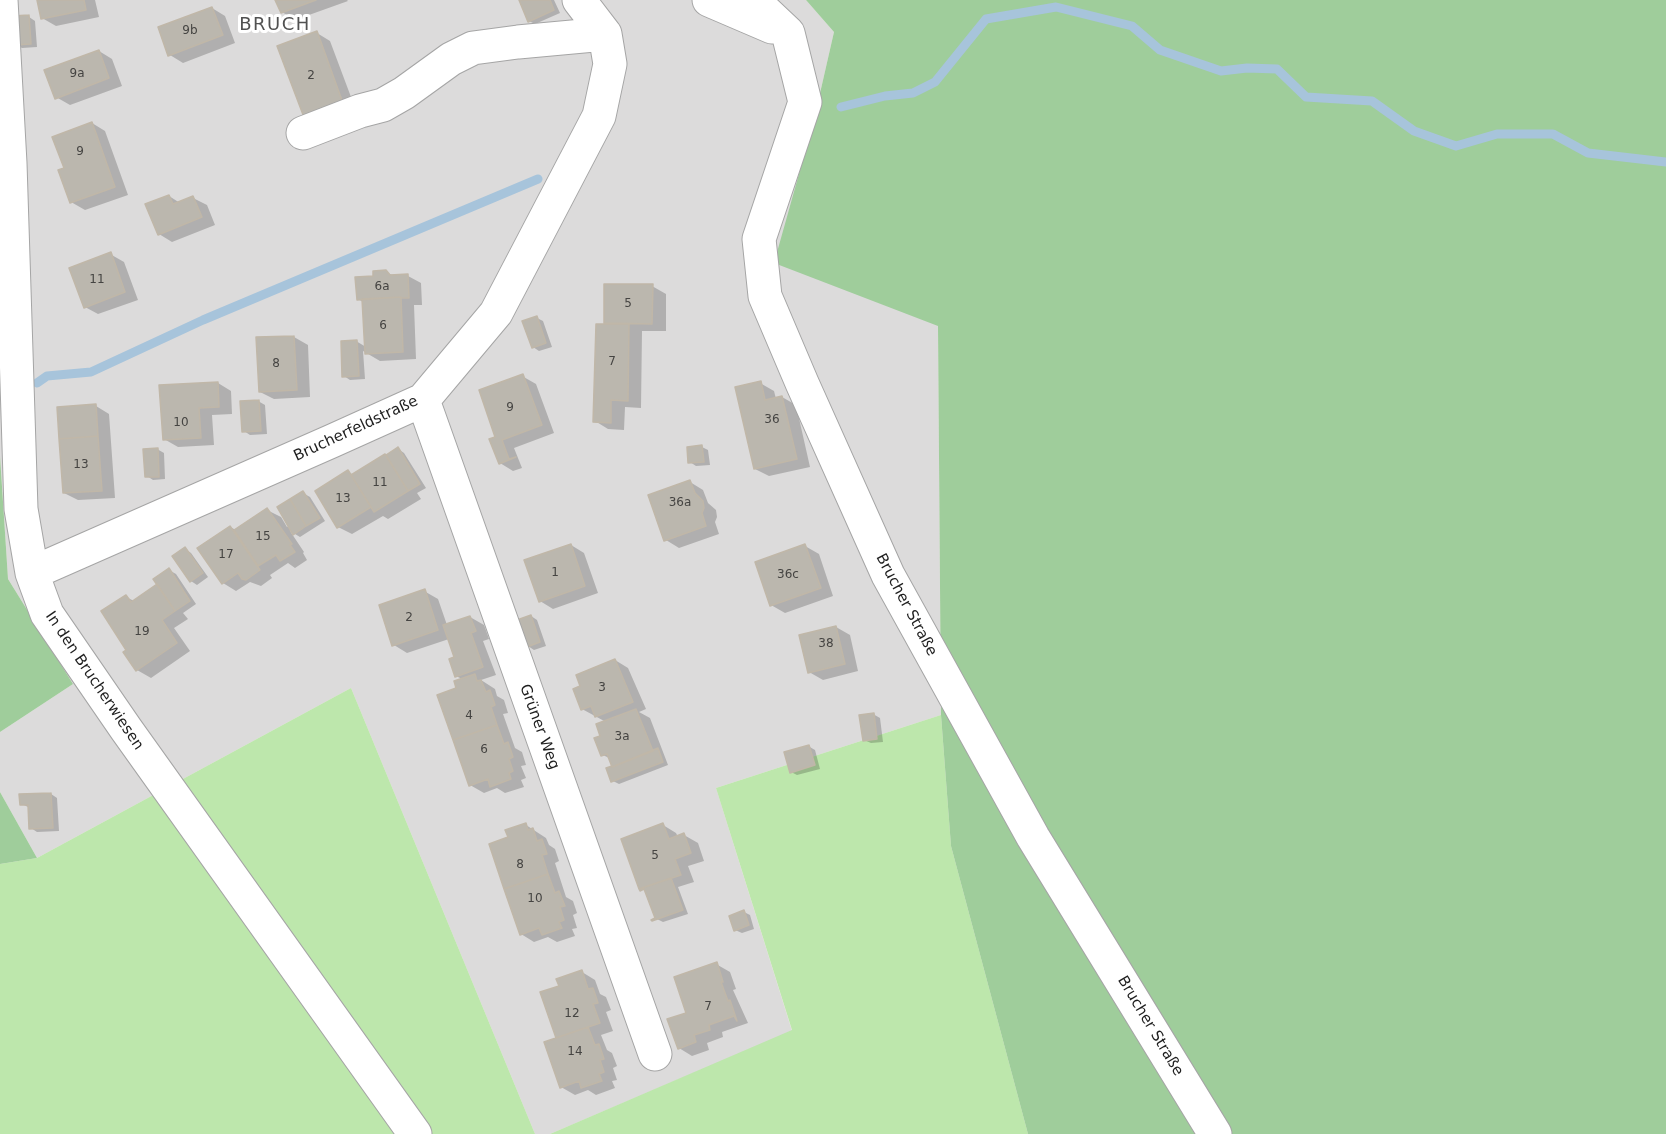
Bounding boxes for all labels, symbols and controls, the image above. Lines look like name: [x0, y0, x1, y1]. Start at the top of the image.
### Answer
district label: BRUCH: [239, 14, 311, 36]
house number: 9b: [182, 24, 198, 38]
house number: 9a: [70, 67, 84, 81]
house number: 2: [307, 69, 315, 83]
house number: 9: [76, 145, 84, 159]
house number: 11: [89, 273, 105, 287]
house number: 6a: [375, 280, 389, 294]
house number: 5: [624, 297, 632, 311]
house number: 6: [379, 319, 387, 333]
house number: 7: [608, 355, 616, 369]
house number: 8: [272, 357, 280, 371]
street label: Brucherfeldstraße: [291, 392, 421, 466]
house number: 9: [506, 401, 514, 415]
house number: 36: [764, 413, 780, 427]
house number: 10: [173, 416, 189, 430]
house number: 13: [73, 458, 89, 472]
house number: 11: [372, 476, 388, 490]
house number: 13: [335, 492, 351, 506]
house number: 36a: [669, 496, 691, 510]
house number: 15: [255, 530, 271, 544]
house number: 17: [218, 548, 234, 562]
street label: Brucher Straße: [871, 551, 941, 659]
house number: 1: [551, 566, 559, 580]
house number: 36c: [777, 568, 799, 582]
street label: In den Brucherwiesen: [41, 608, 147, 754]
house number: 2: [405, 611, 413, 625]
house number: 19: [134, 625, 150, 639]
house number: 38: [818, 637, 834, 651]
house number: 3: [598, 681, 606, 695]
street label: Grüner Weg: [515, 682, 563, 772]
house number: 4: [465, 709, 473, 723]
house number: 3a: [615, 730, 629, 744]
house number: 6: [480, 743, 488, 757]
house number: 5: [651, 849, 659, 863]
house number: 8: [516, 858, 524, 872]
house number: 10: [527, 892, 543, 906]
street label: Brucher Straße: [1113, 973, 1187, 1079]
house number: 7: [704, 1000, 712, 1014]
house number: 12: [564, 1007, 580, 1021]
house number: 14: [567, 1045, 583, 1059]

